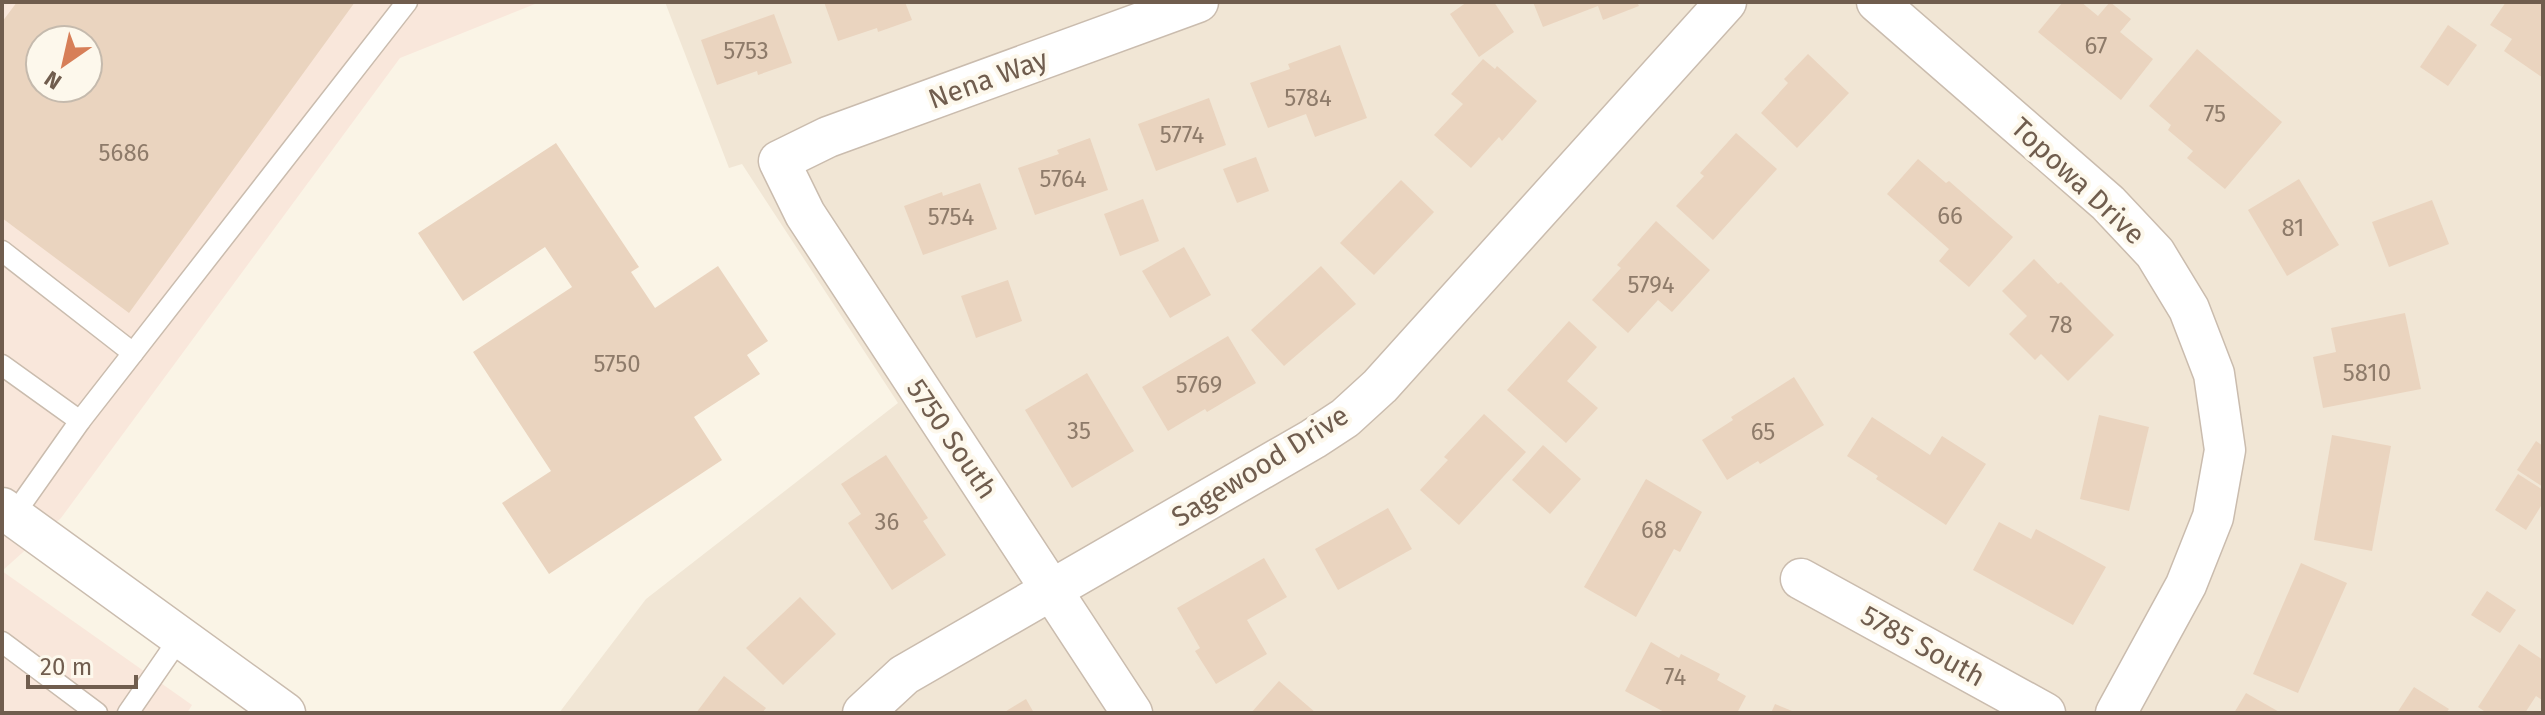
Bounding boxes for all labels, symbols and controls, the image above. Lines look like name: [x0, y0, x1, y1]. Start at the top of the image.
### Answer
north arrow: [24, 24, 104, 104]
house number: 67: [2085, 32, 2107, 60]
house number: 5753: [723, 37, 769, 65]
street label: Nena Way: [924, 42, 1052, 116]
text: N: [39, 65, 67, 95]
house number: 5784: [1284, 84, 1332, 112]
house number: 75: [2204, 100, 2226, 128]
street label: Topowa Drive: [2004, 111, 2152, 251]
house number: 5774: [1160, 121, 1205, 149]
house number: 5686: [99, 139, 149, 167]
house number: 5764: [1039, 165, 1087, 193]
house number: 66: [1937, 202, 1963, 230]
house number: 5754: [928, 203, 974, 231]
house number: 81: [2282, 214, 2304, 242]
house number: 5794: [1628, 271, 1675, 299]
house number: 78: [2049, 311, 2073, 339]
house number: 5750: [593, 350, 641, 378]
house number: 5810: [2343, 359, 2391, 387]
house number: 5769: [1176, 371, 1222, 399]
street label: 5750 South: [900, 373, 1004, 505]
street label: Sagewood Drive: [1166, 398, 1354, 534]
house number: 35: [1067, 417, 1091, 445]
house number: 65: [1751, 418, 1775, 446]
house number: 36: [875, 508, 899, 536]
house number: 68: [1641, 516, 1667, 544]
street label: 5785 South: [1855, 598, 1991, 694]
scale bar: [28, 639, 136, 689]
text: 20 m: [40, 653, 92, 681]
house number: 74: [1664, 663, 1686, 691]

